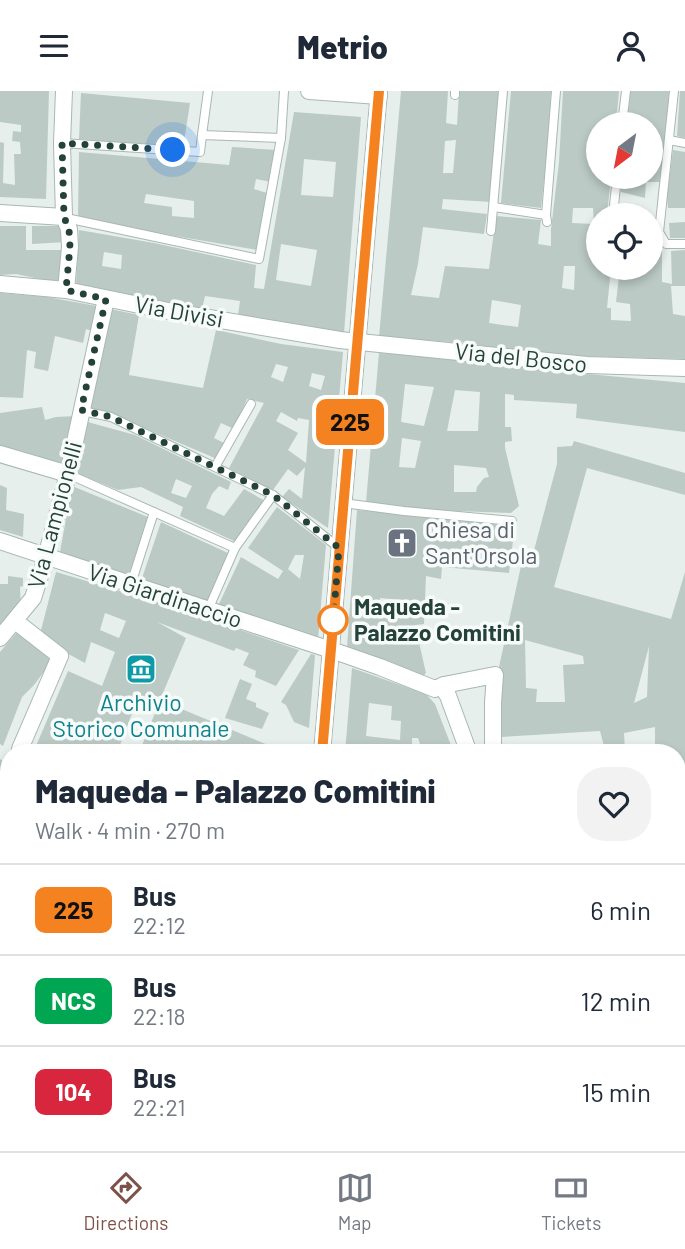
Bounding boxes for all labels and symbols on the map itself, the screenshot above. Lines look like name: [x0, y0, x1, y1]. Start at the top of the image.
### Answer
north arrow: [586, 112, 663, 189]
your location: [155, 132, 190, 167]
street label: Via Divisi: [133, 289, 226, 333]
street label: Via del Bosco: [454, 336, 589, 378]
line badge: 225: [310, 399, 390, 445]
street label: Via Lampionelli: [21, 438, 87, 592]
place label: Chiesa di Sant'Orsola: [425, 515, 537, 569]
church icon: Chiesa di Sant'Orsola: [385, 526, 419, 560]
street label: Via Giardinaccio: [85, 557, 246, 633]
place label: Maqueda - Palazzo Comitini: [354, 592, 521, 646]
marker: Maqueda - Palazzo Comitini: [318, 605, 348, 635]
museum icon: Archivio Storico Comunale: [124, 652, 158, 686]
place label: Archivio Storico Comunale: [53, 688, 229, 742]

